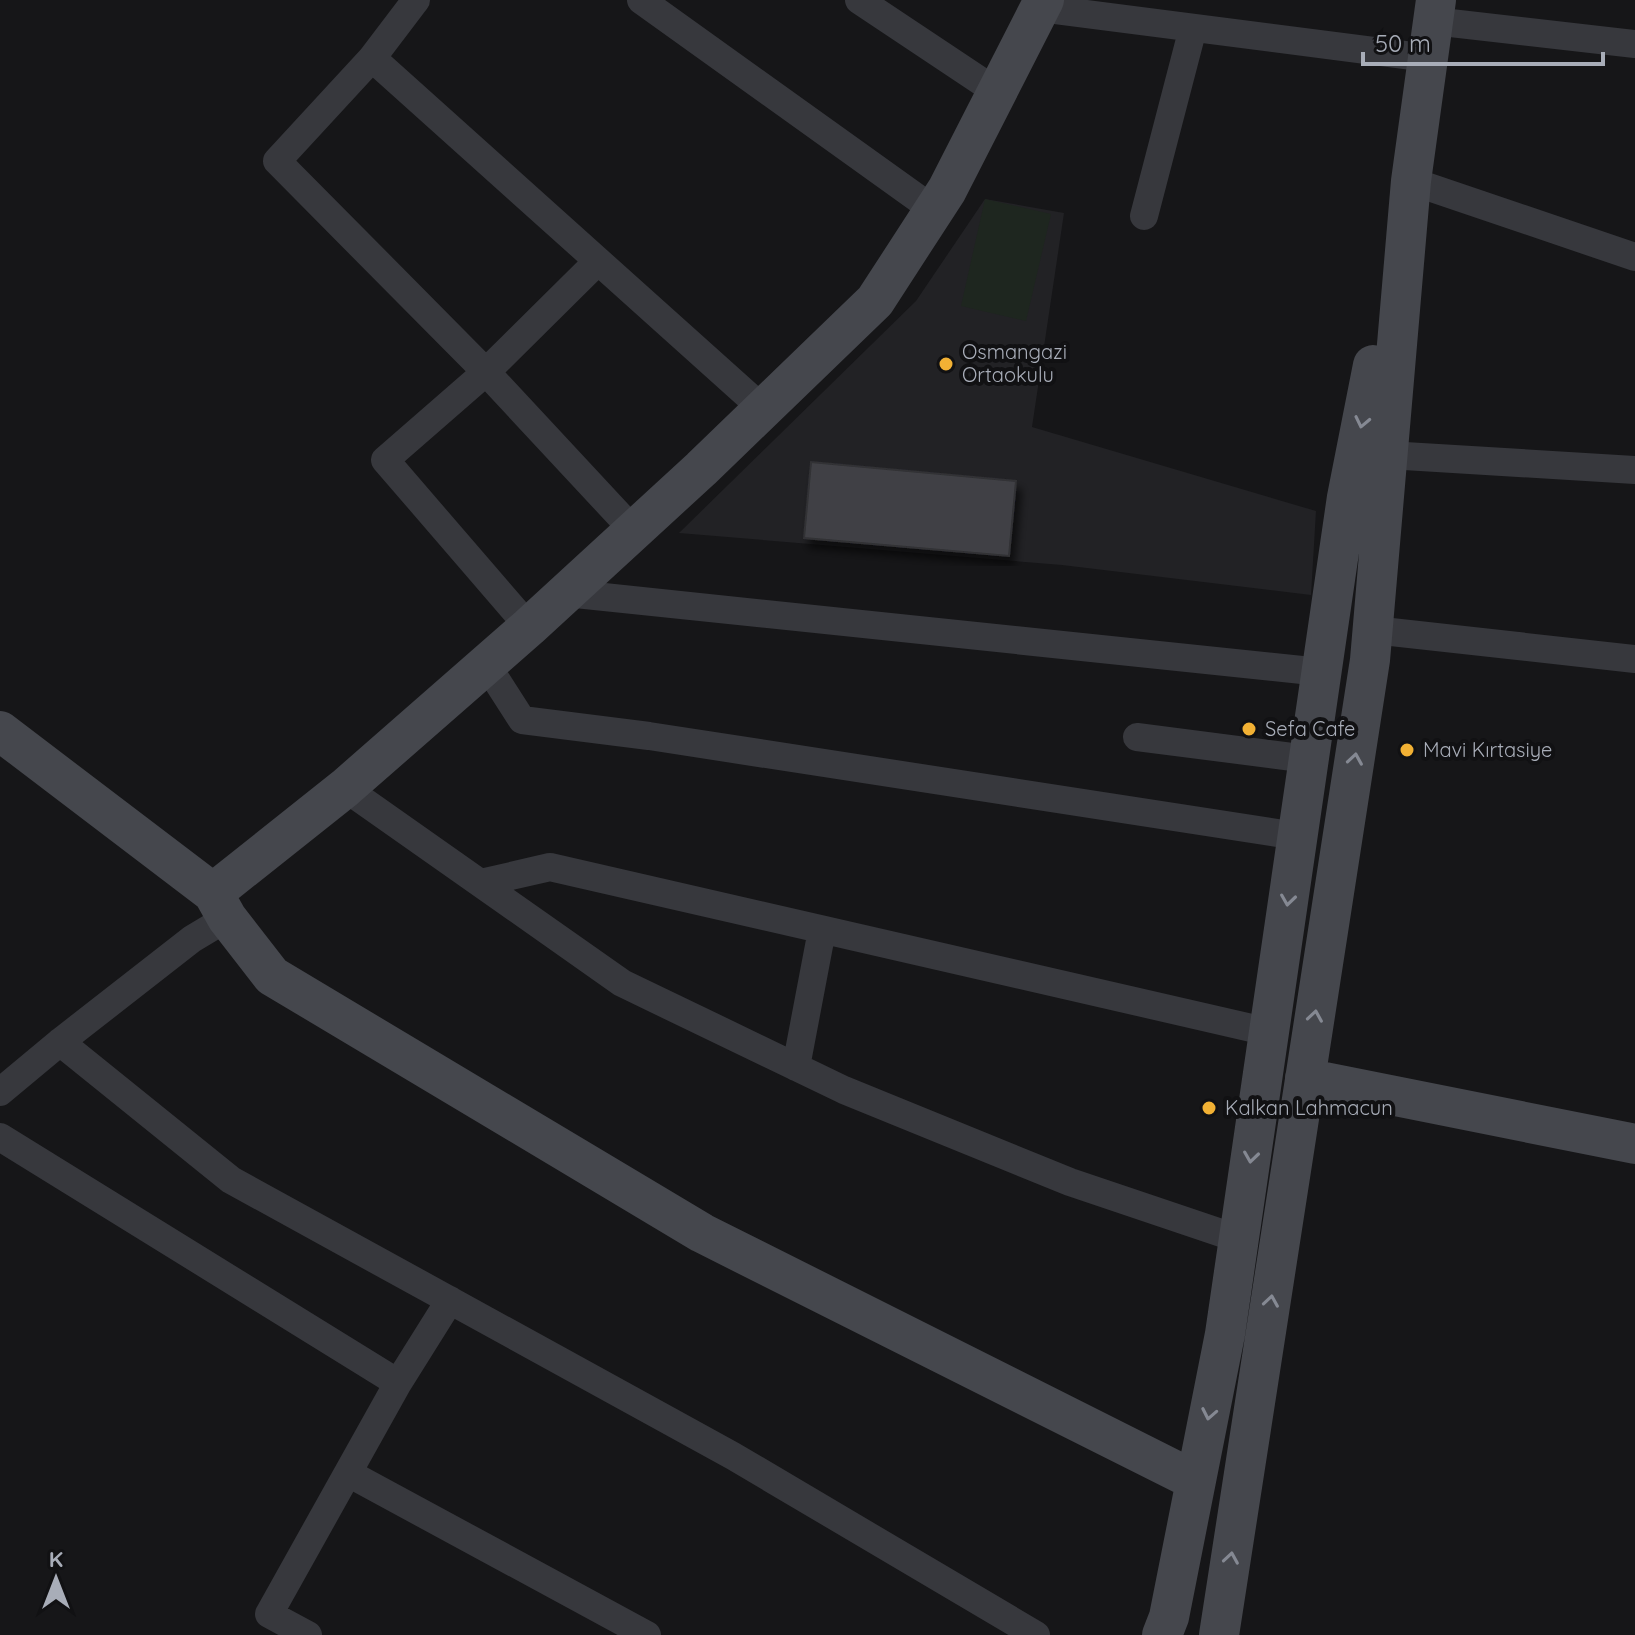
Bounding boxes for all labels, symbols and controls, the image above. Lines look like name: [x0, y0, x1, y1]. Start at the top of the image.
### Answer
scale bar: [1363, 16, 1603, 66]
text: 50 m: [1375, 28, 1431, 58]
place label: Osmangazi Ortaokulu: [962, 339, 1067, 387]
marker: Osmangazi Ortaokulu: [937, 355, 955, 373]
one-way arrow: [1354, 414, 1371, 428]
place label: Sefa Cafe: [1265, 716, 1355, 741]
marker: Sefa Cafe: [1240, 720, 1258, 738]
place label: Mavi Kırtasiye: [1423, 737, 1552, 762]
marker: Mavi Kırtasiye: [1398, 741, 1416, 759]
one-way arrow: [1346, 753, 1363, 766]
one-way arrow: [1280, 893, 1297, 907]
one-way arrow: [1306, 1010, 1323, 1023]
place label: Kalkan Lahmacun: [1225, 1095, 1393, 1120]
marker: Kalkan Lahmacun: [1200, 1099, 1218, 1117]
one-way arrow: [1243, 1150, 1260, 1164]
one-way arrow: [1262, 1294, 1279, 1308]
one-way arrow: [1201, 1407, 1218, 1420]
north arrow: [16, 1539, 96, 1619]
text: K: [49, 1545, 63, 1573]
one-way arrow: [1222, 1551, 1239, 1565]

